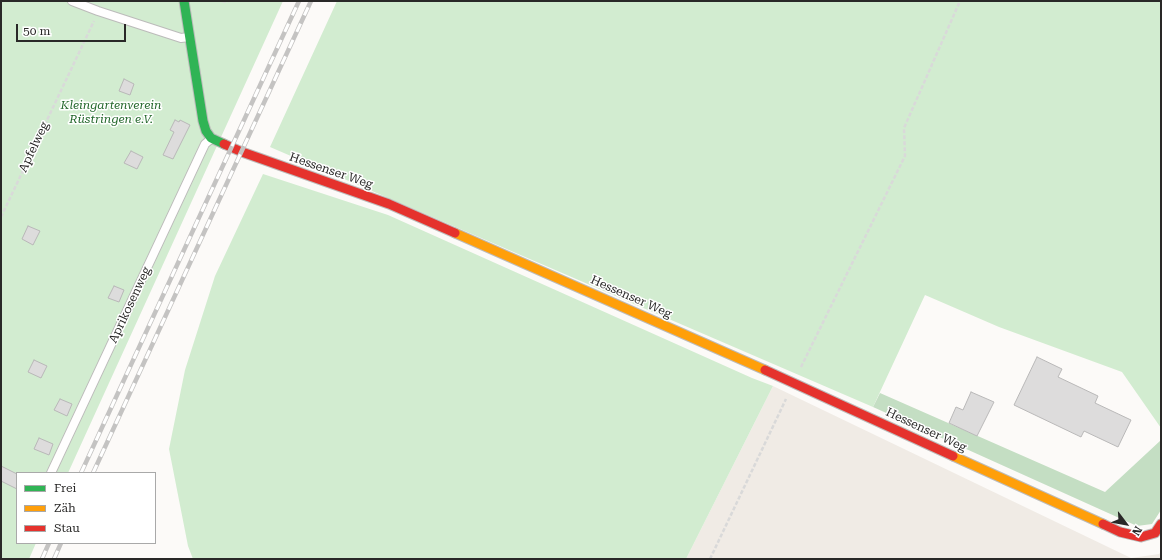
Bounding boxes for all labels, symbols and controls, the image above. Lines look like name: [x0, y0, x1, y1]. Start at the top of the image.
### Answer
scale bar: [18, 16, 128, 42]
text: 50 m: [23, 24, 50, 38]
park label: Kleingartenverein Rüstringen e.V.: [61, 98, 161, 126]
street label: Apfelweg: [16, 120, 52, 174]
street label: Hessenser Weg: [287, 150, 375, 192]
street label: Aprikosenweg: [106, 265, 154, 345]
street label: Hessenser Weg: [588, 273, 674, 321]
street label: Hessenser Weg: [883, 405, 969, 455]
legend: [16, 472, 156, 544]
text: Frei: [54, 481, 76, 495]
text: Zäh: [54, 501, 76, 515]
north arrow: [1106, 504, 1146, 544]
text: Stau: [54, 521, 80, 535]
text: N: [1129, 524, 1144, 538]

